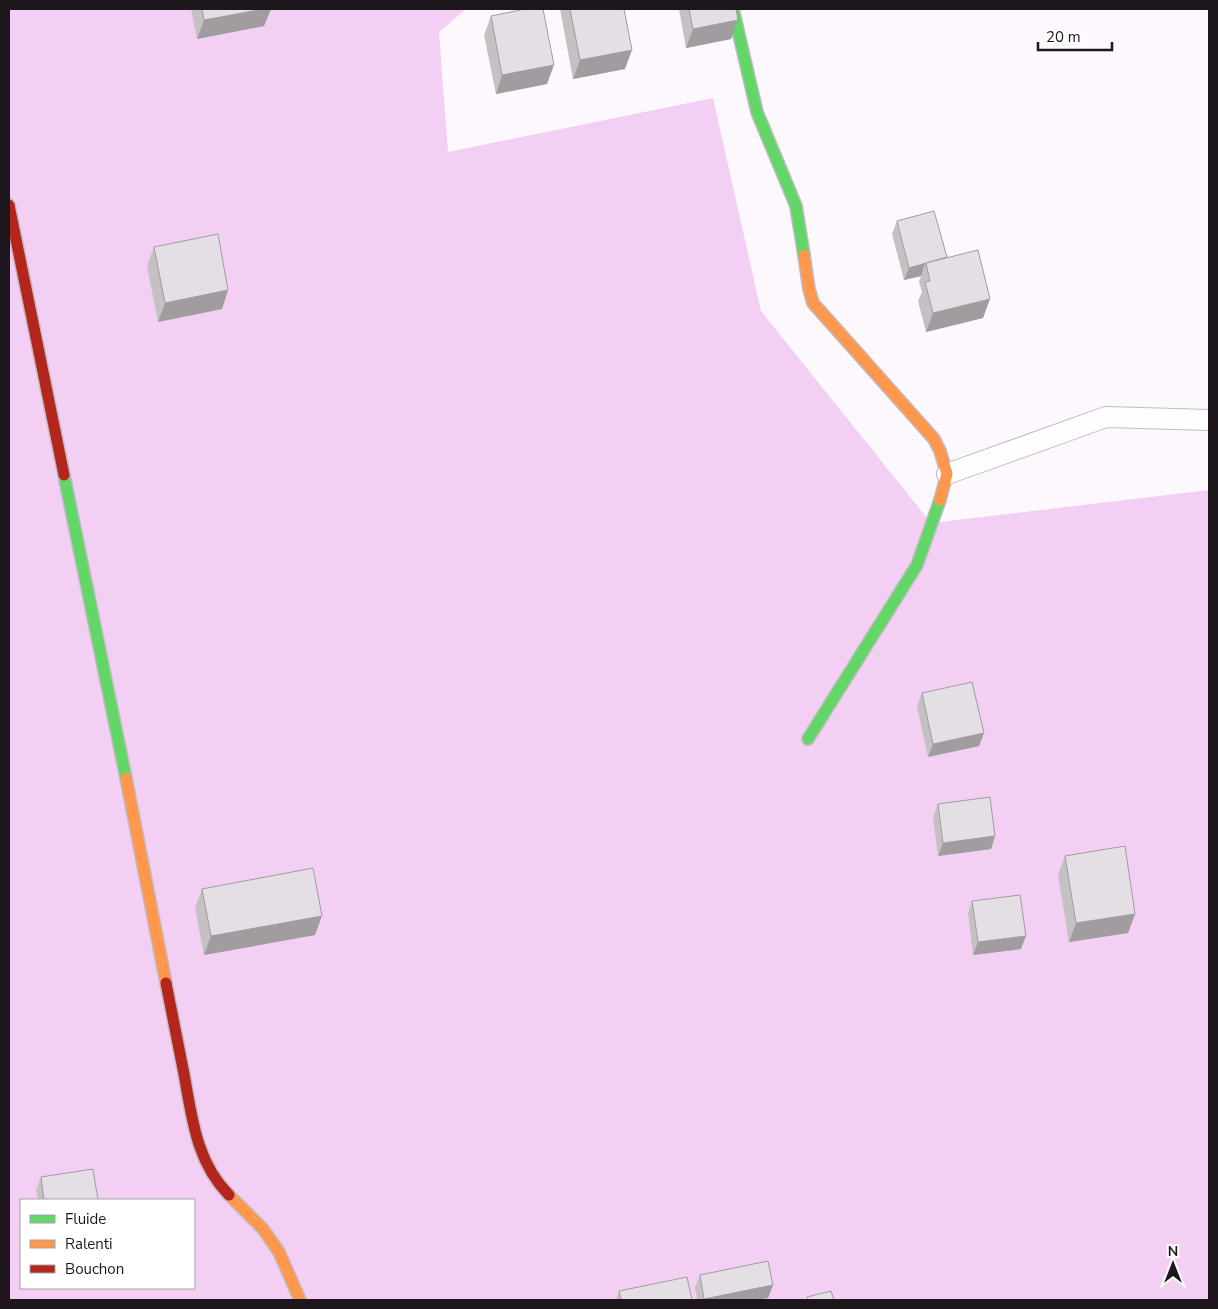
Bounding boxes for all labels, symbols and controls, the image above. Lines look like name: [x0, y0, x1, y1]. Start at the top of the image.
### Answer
scale bar: [1038, 20, 1112, 52]
text: 20 m: [1046, 27, 1081, 47]
legend: [20, 1199, 195, 1289]
text: Fluide: [65, 1209, 106, 1229]
text: Ralenti: [65, 1234, 113, 1254]
north arrow: [1148, 1239, 1198, 1289]
text: N: [1168, 1242, 1178, 1261]
text: Bouchon: [65, 1259, 124, 1279]

